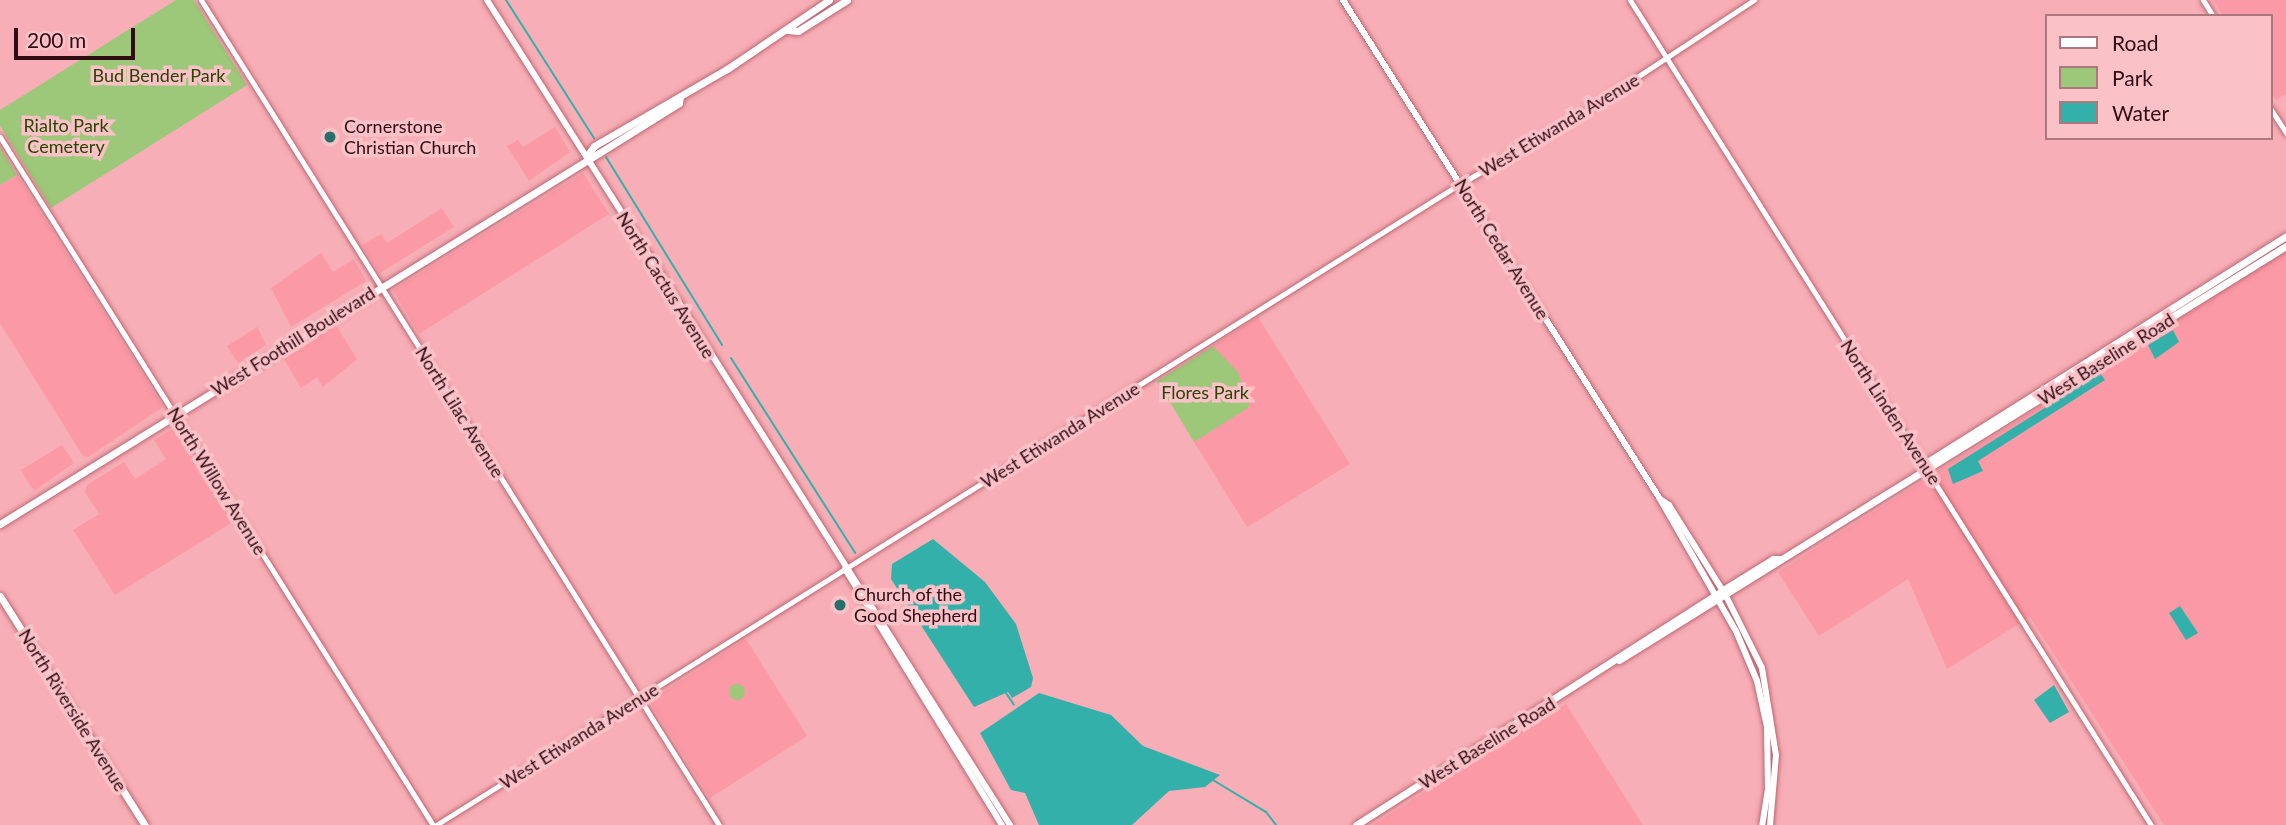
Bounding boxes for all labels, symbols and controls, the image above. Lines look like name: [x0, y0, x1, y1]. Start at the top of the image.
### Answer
scale bar: [18, 14, 138, 58]
legend: [2044, 14, 2272, 140]
text: 200 m: [27, 27, 86, 52]
text: Road: [2112, 30, 2159, 55]
park label: Bud Bender Park: [92, 64, 226, 86]
text: Park: [2112, 65, 2153, 90]
street label: West Etiwanda Avenue: [1475, 69, 1643, 181]
text: Water: [2112, 100, 2169, 125]
park label: Rialto Park Cemetery: [23, 115, 109, 158]
place label: Cornerstone Christian Church: [344, 116, 476, 158]
marker: Cornerstone Christian Church: [322, 129, 338, 145]
street label: North Cedar Avenue: [1450, 174, 1554, 324]
street label: North Cactus Avenue: [612, 207, 720, 363]
street label: West Foothill Boulevard: [207, 282, 379, 400]
street label: West Baseline Road: [2034, 308, 2178, 410]
street label: North Linden Avenue: [1836, 335, 1946, 489]
street label: North Lilac Avenue: [411, 342, 509, 482]
street label: West Etiwanda Avenue: [977, 377, 1143, 493]
park label: Flores Park: [1161, 381, 1249, 403]
street label: North Willow Avenue: [162, 403, 272, 559]
place label: Church of the Good Shepherd: [854, 584, 977, 626]
marker: Church of the Good Shepherd: [832, 597, 848, 613]
street label: North Riverside Avenue: [14, 625, 132, 795]
street label: West Etiwanda Avenue: [496, 678, 662, 794]
street label: West Baseline Road: [1415, 692, 1559, 794]

